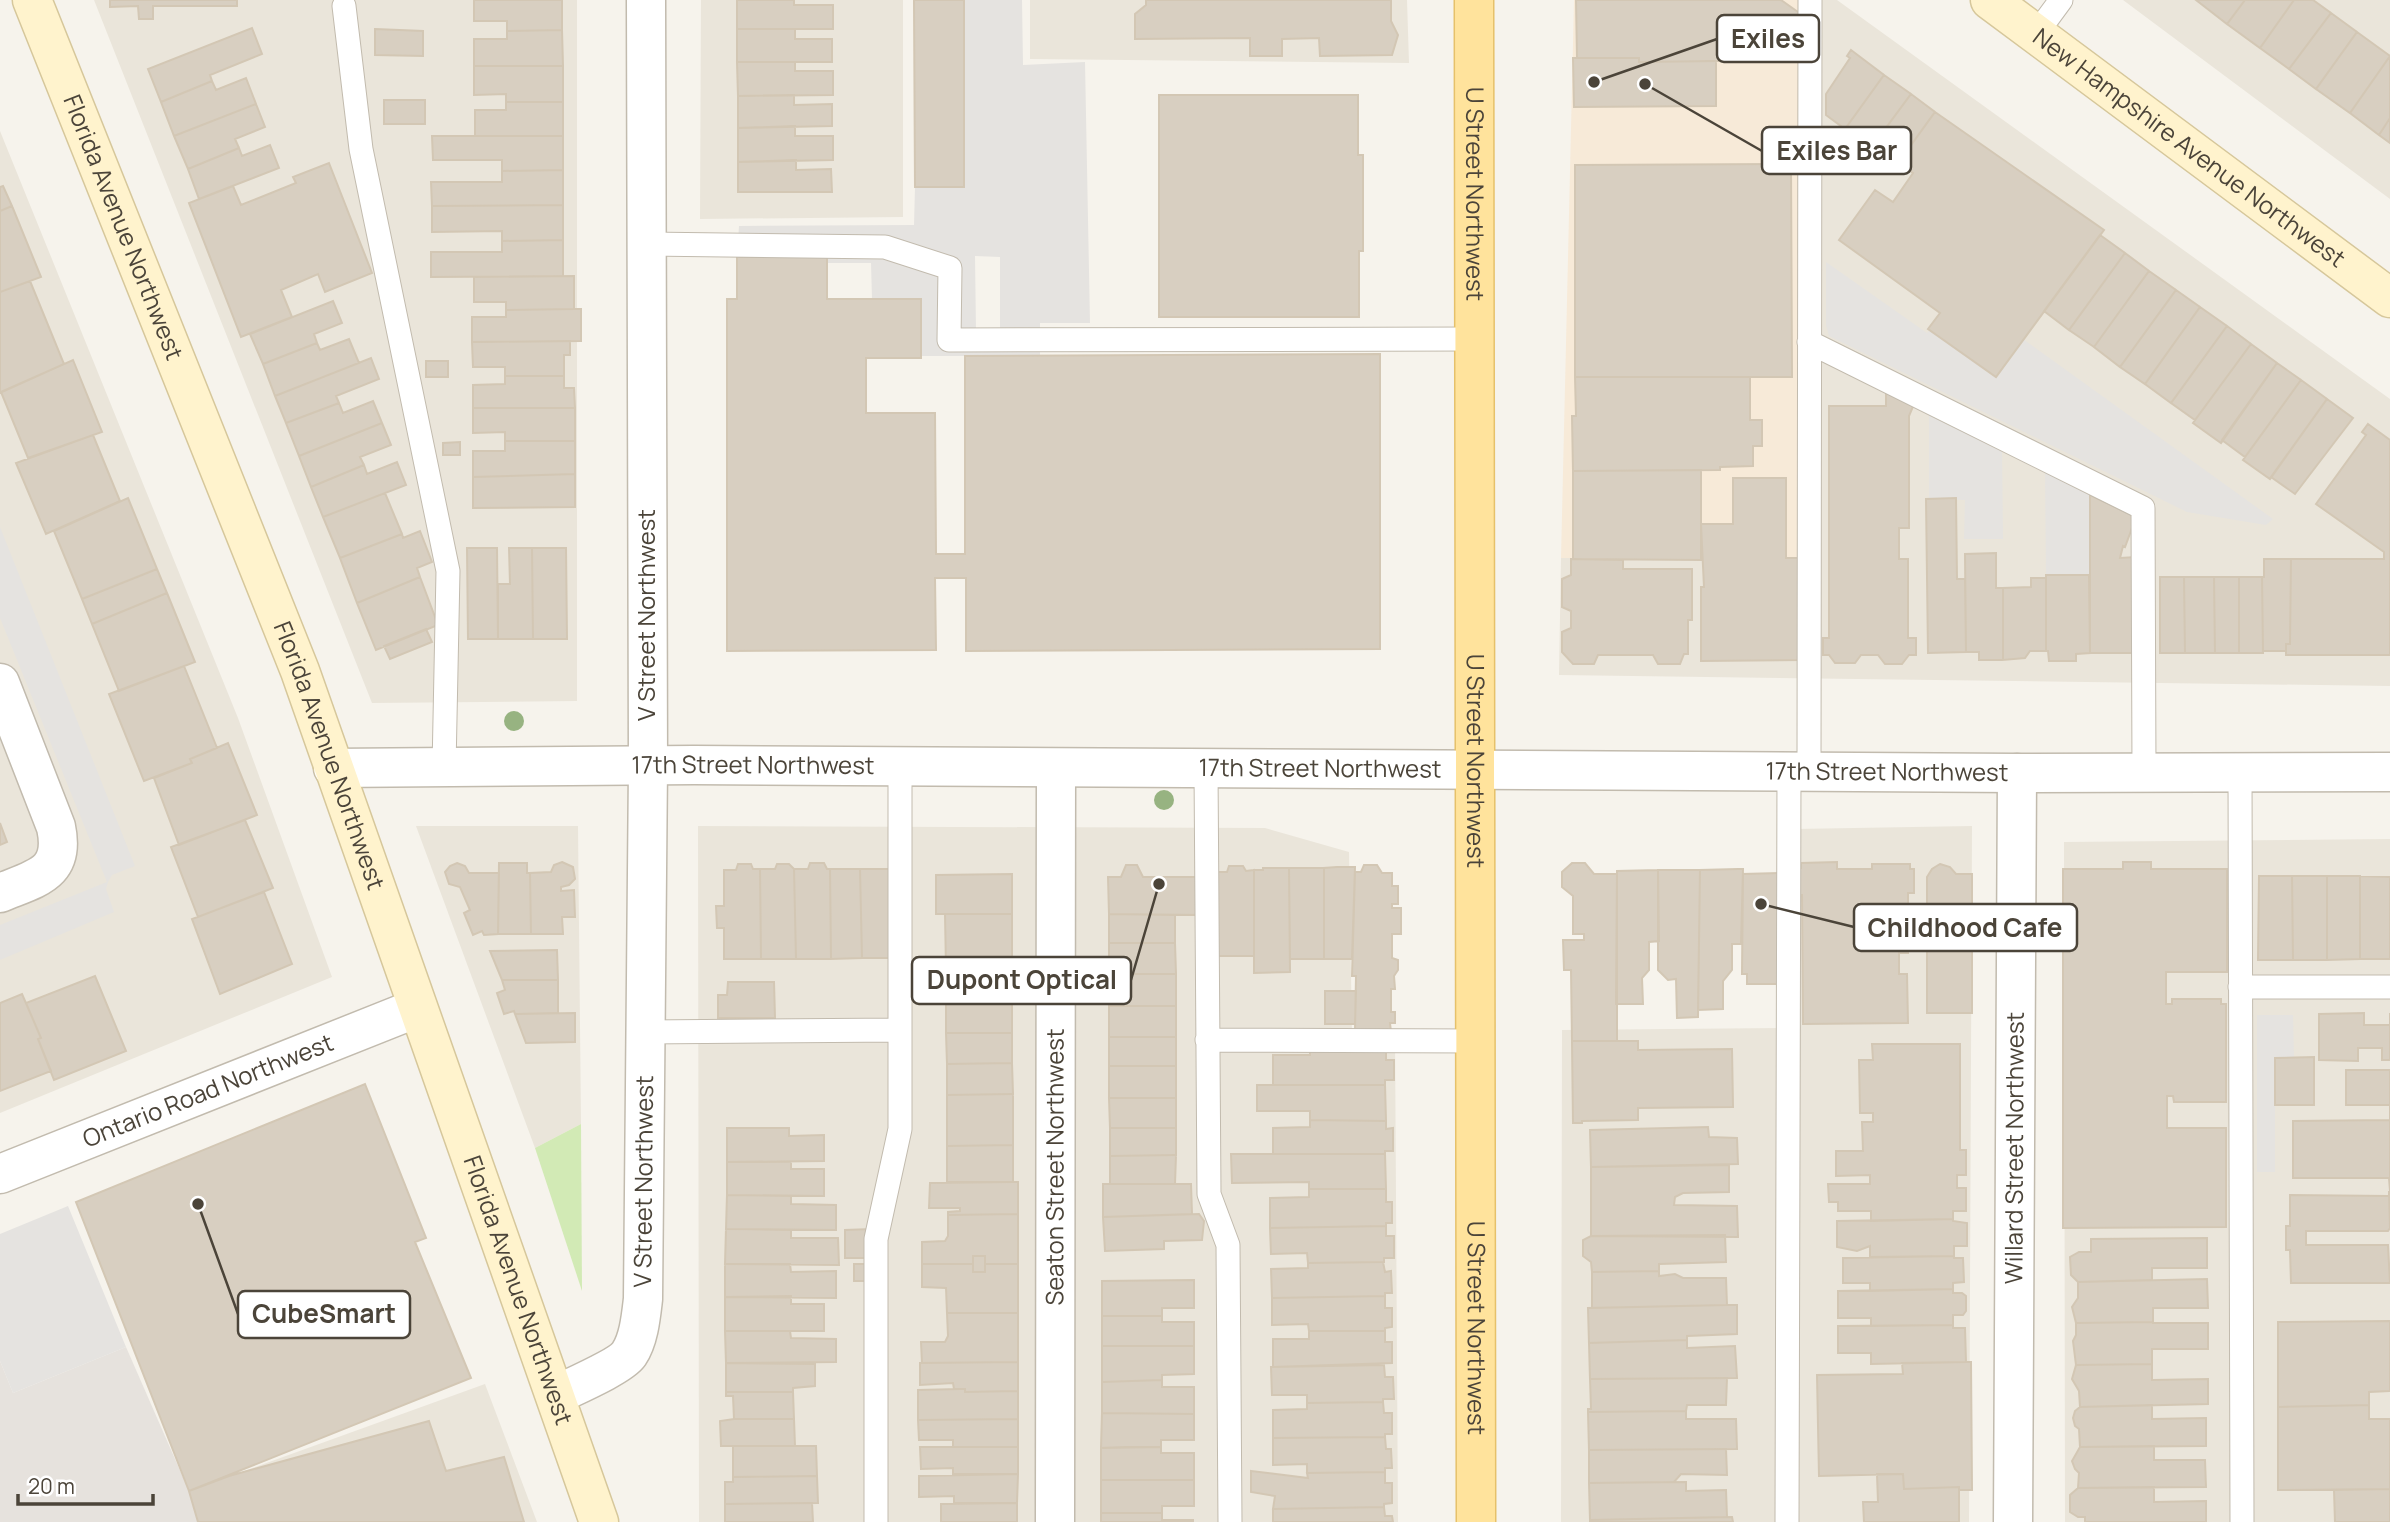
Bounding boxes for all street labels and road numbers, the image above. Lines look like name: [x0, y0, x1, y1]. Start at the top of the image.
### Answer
street label: New Hampshire Avenue Northwest: [2027, 20, 2353, 274]
street label: U Street Northwest: [1459, 87, 1492, 301]
street label: Florida Avenue Northwest: [56, 89, 192, 364]
street label: V Street Northwest: [629, 509, 662, 721]
street label: Florida Avenue Northwest: [267, 616, 394, 894]
street label: U Street Northwest: [1460, 654, 1493, 868]
street label: 17th Street Northwest: [631, 747, 875, 781]
street label: 17th Street Northwest: [1198, 750, 1442, 785]
street label: 17th Street Northwest: [1765, 753, 2009, 788]
street label: Willard Street Northwest: [1996, 1012, 2031, 1284]
street label: Ontario Road Northwest: [77, 1025, 338, 1154]
street label: Seaton Street Northwest: [1037, 1028, 1071, 1306]
street label: V Street Northwest: [625, 1075, 660, 1288]
street label: Florida Avenue Northwest: [457, 1151, 581, 1429]
street label: U Street Northwest: [1461, 1221, 1494, 1435]

